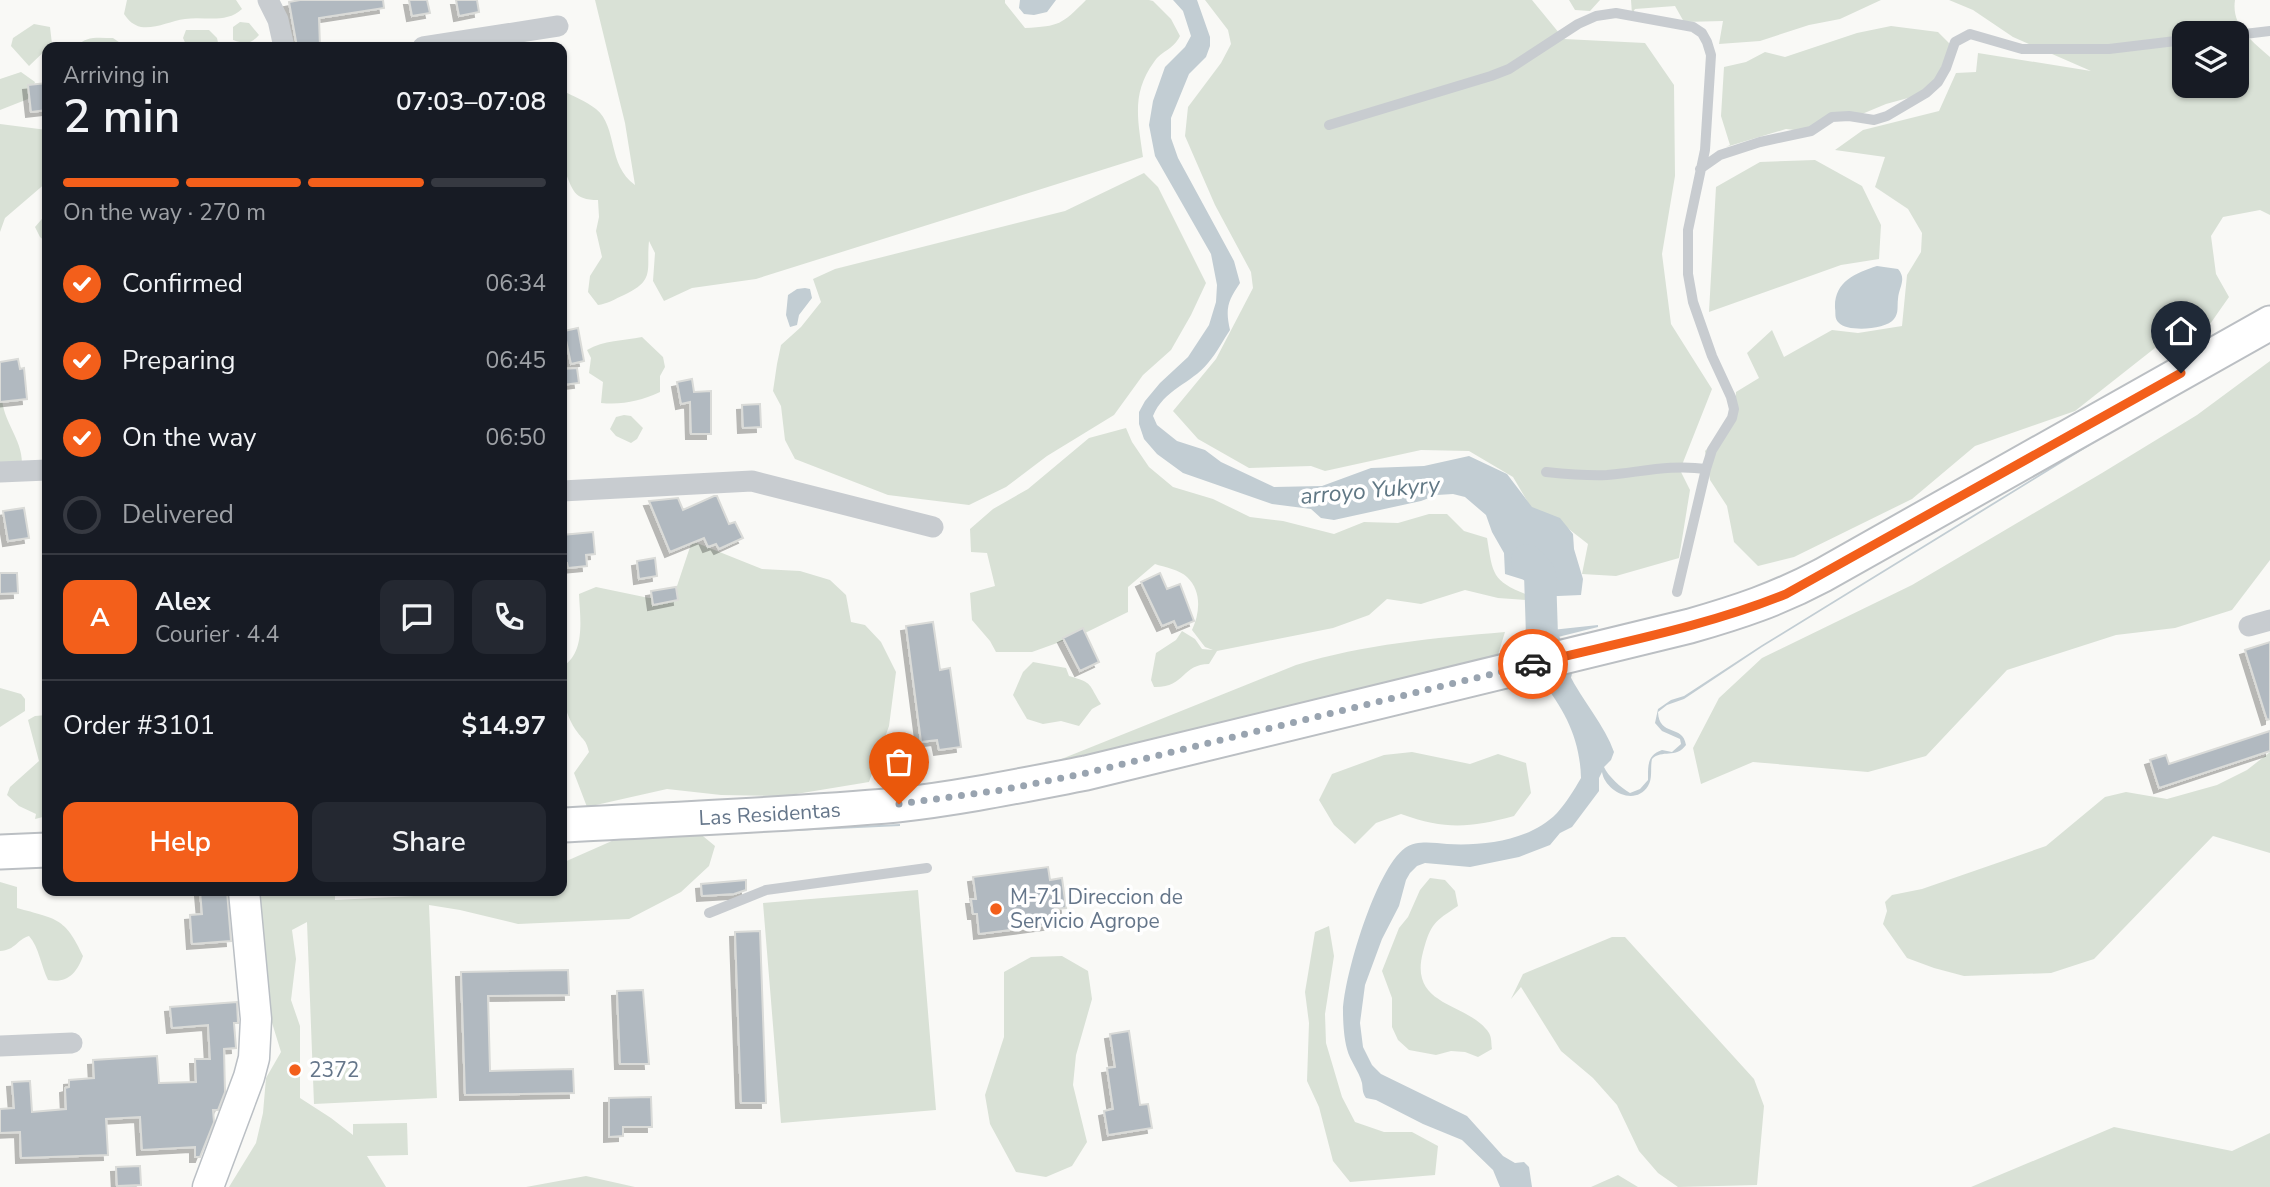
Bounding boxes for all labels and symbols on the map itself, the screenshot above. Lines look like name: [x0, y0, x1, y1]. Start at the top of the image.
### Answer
pin: [2151, 301, 2211, 373]
water label: arroyo Yukyry: [1299, 469, 1442, 512]
courier: [1498, 629, 1568, 699]
pin: [869, 732, 929, 804]
street label: Las Residentas: [698, 796, 842, 832]
place label: M-71 Direccion de Servicio Agrope: [1010, 883, 1183, 935]
marker: M-71 Direccion de Servicio Agrope: [988, 901, 1004, 917]
place label: 2372: [309, 1056, 359, 1084]
marker: 2372: [287, 1062, 303, 1078]

